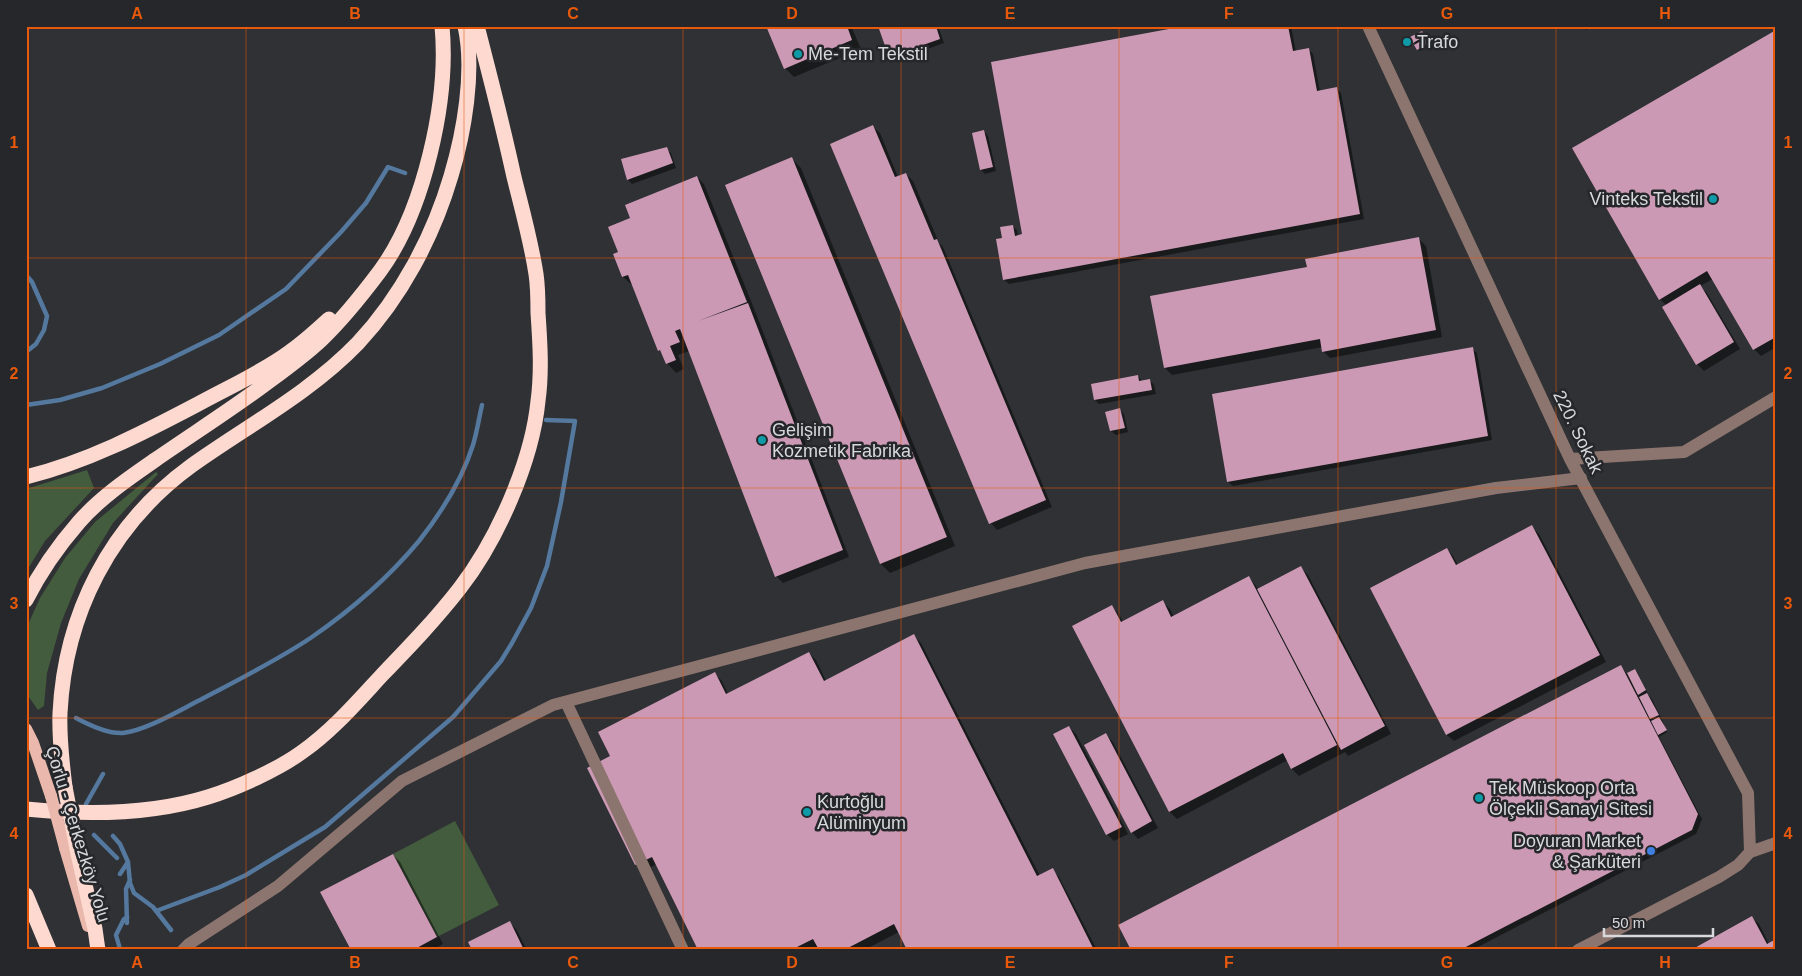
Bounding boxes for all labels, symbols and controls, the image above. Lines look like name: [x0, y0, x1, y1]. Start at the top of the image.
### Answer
text: A: [131, 5, 143, 22]
text: B: [349, 5, 361, 22]
text: C: [567, 5, 579, 22]
text: D: [786, 5, 798, 22]
text: E: [1005, 5, 1016, 22]
text: F: [1224, 5, 1234, 22]
text: G: [1441, 5, 1453, 22]
text: H: [1659, 5, 1671, 22]
place label: Trafo: [1417, 32, 1458, 52]
marker: Trafo: [1401, 36, 1413, 48]
place label: Me-Tem Tekstil: [808, 44, 928, 64]
marker: Me-Tem Tekstil: [792, 48, 804, 60]
text: 1: [10, 134, 19, 151]
text: 1: [1784, 134, 1793, 151]
place label: Vinteks Tekstil: [1590, 189, 1703, 209]
marker: Vinteks Tekstil: [1707, 193, 1719, 205]
text: 2: [10, 365, 19, 382]
text: 2: [1784, 365, 1793, 382]
street label: 220. Sokak: [1549, 387, 1607, 478]
place label: Gelişim Kozmetik Fabrika: [772, 420, 912, 461]
marker: Gelişim Kozmetik Fabrika: [756, 434, 768, 446]
text: 3: [10, 595, 19, 612]
text: 3: [1784, 595, 1793, 612]
street label: Çorlu - Çerkezköy Yolu: [42, 744, 114, 924]
place label: Tek Müskoop Orta Ölçekli Sanayi Sitesi: [1489, 778, 1652, 819]
place label: Kurtoğlu Alüminyum: [817, 792, 906, 833]
marker: Tek Müskoop Orta Ölçekli Sanayi Sitesi: [1473, 792, 1485, 804]
marker: Kurtoğlu Alüminyum: [801, 806, 813, 818]
text: 4: [10, 825, 19, 842]
text: 4: [1784, 825, 1793, 842]
place label: Doyuran Market & Şarküteri: [1513, 831, 1641, 872]
marker: Doyuran Market & Şarküteri: [1645, 845, 1657, 857]
scale bar: [1604, 906, 1713, 938]
text: 50 m: [1612, 914, 1645, 931]
text: A: [131, 954, 143, 971]
text: B: [349, 954, 361, 971]
text: C: [567, 954, 579, 971]
text: D: [786, 954, 798, 971]
text: E: [1005, 954, 1016, 971]
text: F: [1224, 954, 1234, 971]
text: G: [1441, 954, 1453, 971]
text: H: [1659, 954, 1671, 971]

